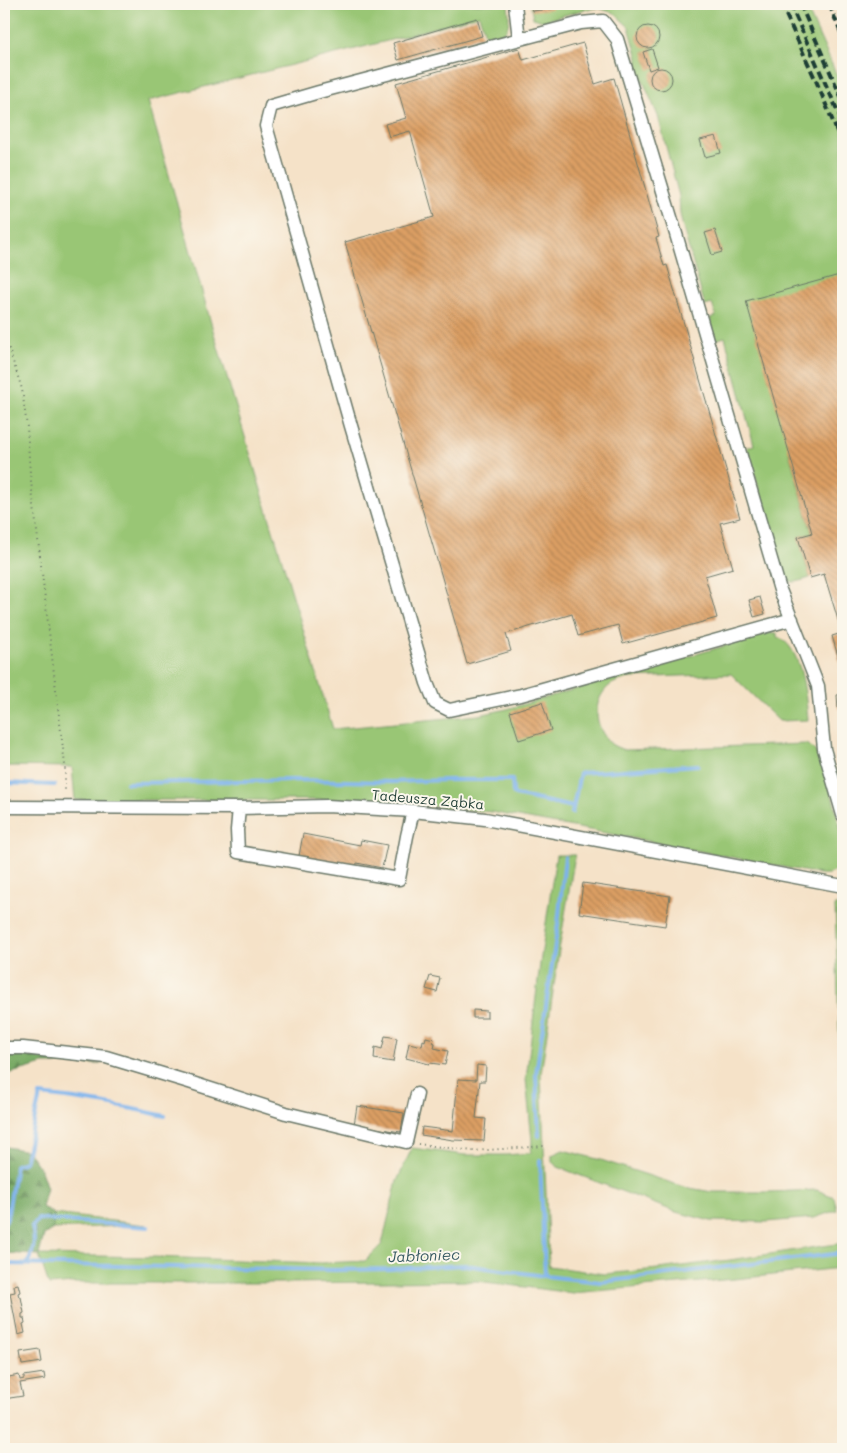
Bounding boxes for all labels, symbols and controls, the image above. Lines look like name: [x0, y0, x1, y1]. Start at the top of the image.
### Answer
street label: Tadeusza Ząbka: [371, 785, 485, 813]
water label: Jabłoniec: [388, 1244, 460, 1266]

